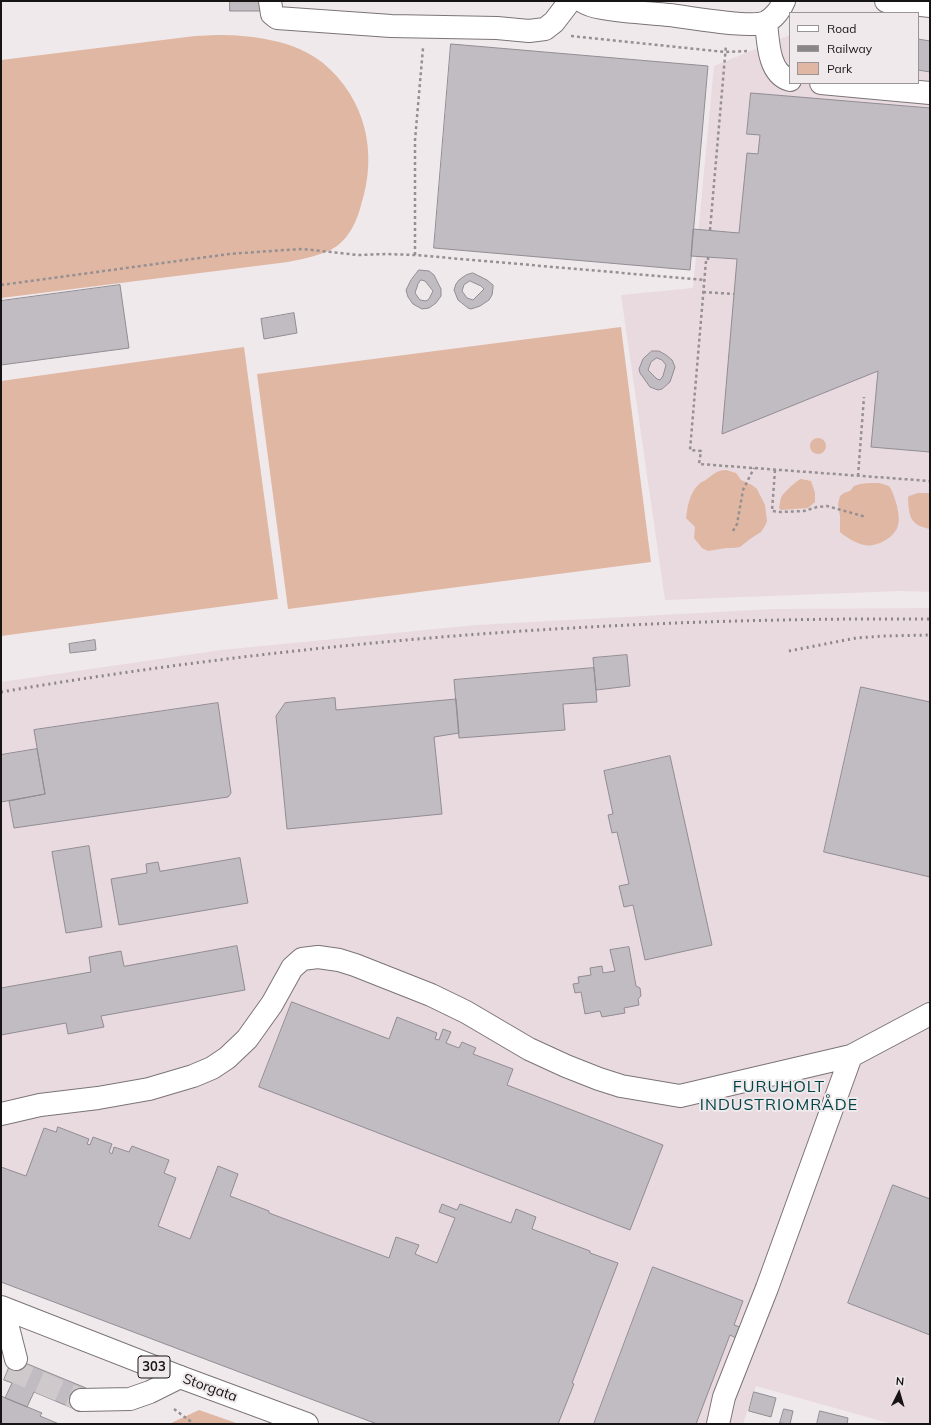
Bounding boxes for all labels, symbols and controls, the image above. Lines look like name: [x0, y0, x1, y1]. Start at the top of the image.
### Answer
legend: [789, 12, 919, 84]
text: Road: [827, 21, 856, 36]
text: Railway: [827, 41, 872, 56]
text: Park: [827, 61, 852, 76]
district label: FURUHOLT INDUSTRIOMRÅDE: [700, 1077, 858, 1115]
road number: 303: [138, 1356, 170, 1378]
street label: Storgata: [181, 1370, 239, 1406]
north arrow: [879, 1373, 919, 1413]
text: N: [895, 1374, 905, 1388]

